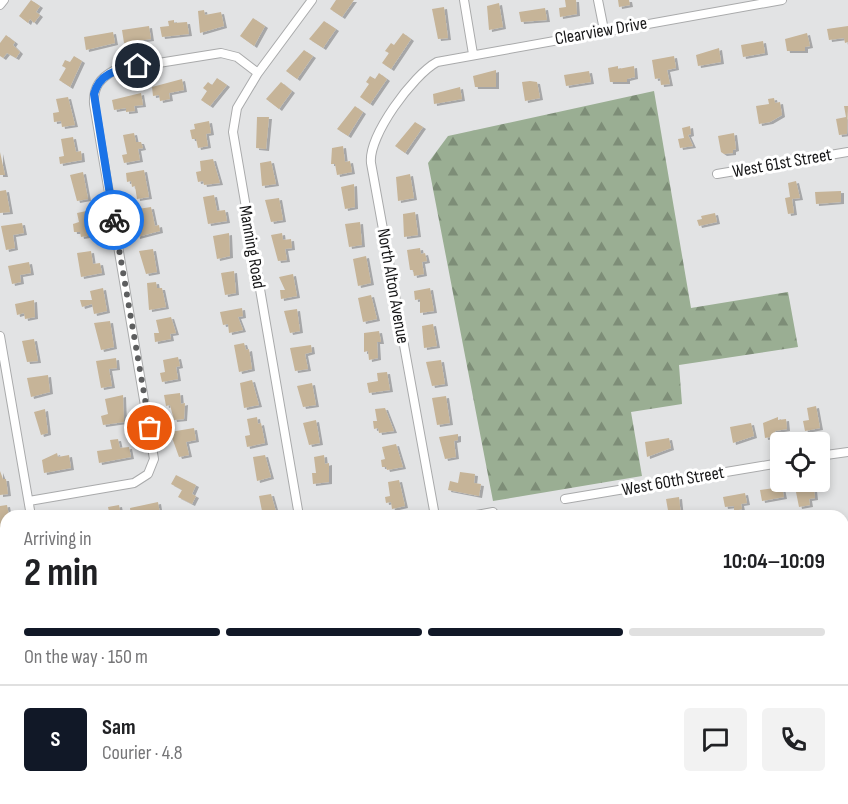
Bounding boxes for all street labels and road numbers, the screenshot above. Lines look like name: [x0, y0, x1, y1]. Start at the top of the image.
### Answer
street label: Clearview Drive: [553, 13, 649, 49]
street label: West 61st Street: [731, 144, 834, 182]
street label: Manning Road: [234, 204, 270, 290]
street label: North Alton Avenue: [373, 227, 413, 345]
street label: West 60th Street: [620, 462, 726, 500]

